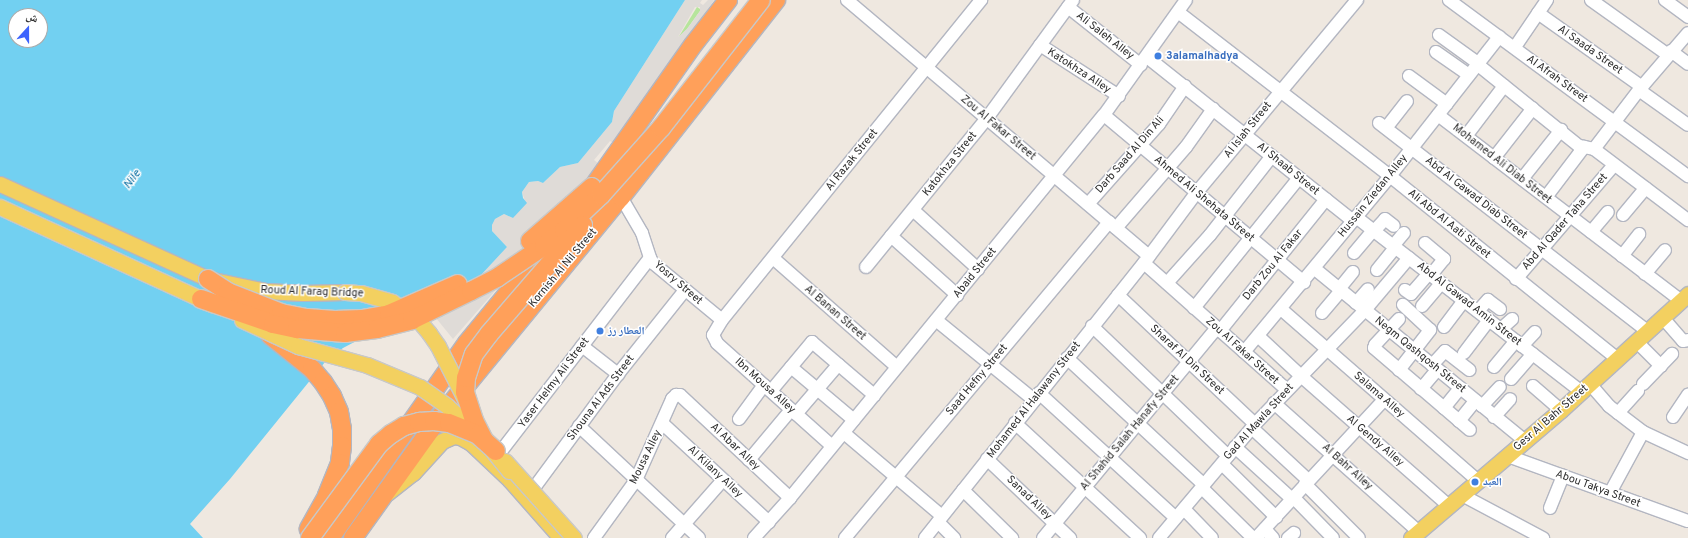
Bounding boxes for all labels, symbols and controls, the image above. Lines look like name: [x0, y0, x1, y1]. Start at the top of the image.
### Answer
north arrow: [8, 8, 48, 48]
text: ش: [24, 9, 40, 26]
street label: Ali Saleh Alley: [1073, 9, 1137, 63]
street label: Al Saada Street: [1555, 23, 1625, 77]
street label: Katokhza Alley: [1045, 45, 1113, 97]
place label: 3alamalhadya: [1166, 49, 1238, 63]
marker: 3alamalhadya: [1153, 51, 1163, 61]
street label: Al Afrah Street: [1524, 52, 1590, 106]
street label: Zou Al Fakar Street: [958, 93, 1038, 163]
street label: Al Islah Street: [1221, 99, 1275, 161]
street label: Darb Saad Al Din Ali: [1093, 113, 1167, 197]
street label: Mohamed Ali Diab Street: [1450, 121, 1554, 207]
street label: Al Razak Street: [823, 126, 881, 194]
street label: Katokhza Street: [920, 129, 980, 199]
street label: Al Shaab Street: [1254, 140, 1322, 198]
street label: Hussain Ziedan Alley: [1335, 152, 1411, 240]
street label: Ahmed Ali Shehata Street: [1151, 153, 1257, 245]
street label: Abd Al Gawad Diab Street: [1422, 154, 1530, 242]
water label: Nile: [121, 168, 145, 192]
street label: Abd Al Qader Taha Street: [1519, 171, 1611, 273]
street label: Ali Abd Al Aati Street: [1404, 186, 1494, 262]
street label: Kornish Al Nil Street: [526, 226, 600, 310]
street label: Darb Zou Al Fakar: [1240, 227, 1306, 303]
street label: Abaid Street: [951, 245, 999, 301]
street label: Yosry Street: [651, 258, 705, 308]
street label: Abd Al Gawad Amin Street: [1414, 259, 1524, 349]
street label: Al Banan Street: [801, 283, 869, 343]
street label: Roud Al Farag Bridge: [260, 284, 364, 300]
street label: Zou Al Fakar Street: [1202, 314, 1282, 388]
street label: Negm Qashqosh Street: [1372, 314, 1468, 396]
street label: Sharaf Al Din Street: [1147, 322, 1227, 398]
place label: العطار رز: [608, 324, 645, 338]
marker: العطار رز: [595, 326, 605, 336]
street label: Yaser Helmy Ali Street: [516, 335, 592, 431]
street label: Mohamed Al Halawany Street: [984, 339, 1084, 461]
street label: Saad Hefny Street: [943, 342, 1011, 418]
street label: Shouna Al Ads Street: [564, 352, 638, 444]
street label: Ibn Mousa Alley: [732, 355, 798, 417]
street label: Salama Alley: [1351, 369, 1407, 421]
street label: Al Shahid Salah Hanafy Street: [1078, 372, 1182, 494]
street label: Gad Al Mawla Street: [1221, 381, 1297, 463]
street label: Gesr Al Bahr Street: [1511, 382, 1591, 454]
street label: Al Gendy Alley: [1343, 412, 1407, 470]
street label: Al Abar Alley: [707, 420, 763, 474]
street label: Mousa Alley: [627, 427, 665, 487]
street label: Al Bahr Alley: [1319, 441, 1375, 493]
street label: Al Kilany Alley: [684, 443, 746, 501]
street label: Abou Takya Street: [1553, 467, 1643, 511]
street label: Sanad Alley: [1003, 473, 1055, 523]
place label: العبد: [1483, 475, 1502, 489]
marker: العبد: [1470, 477, 1480, 487]

